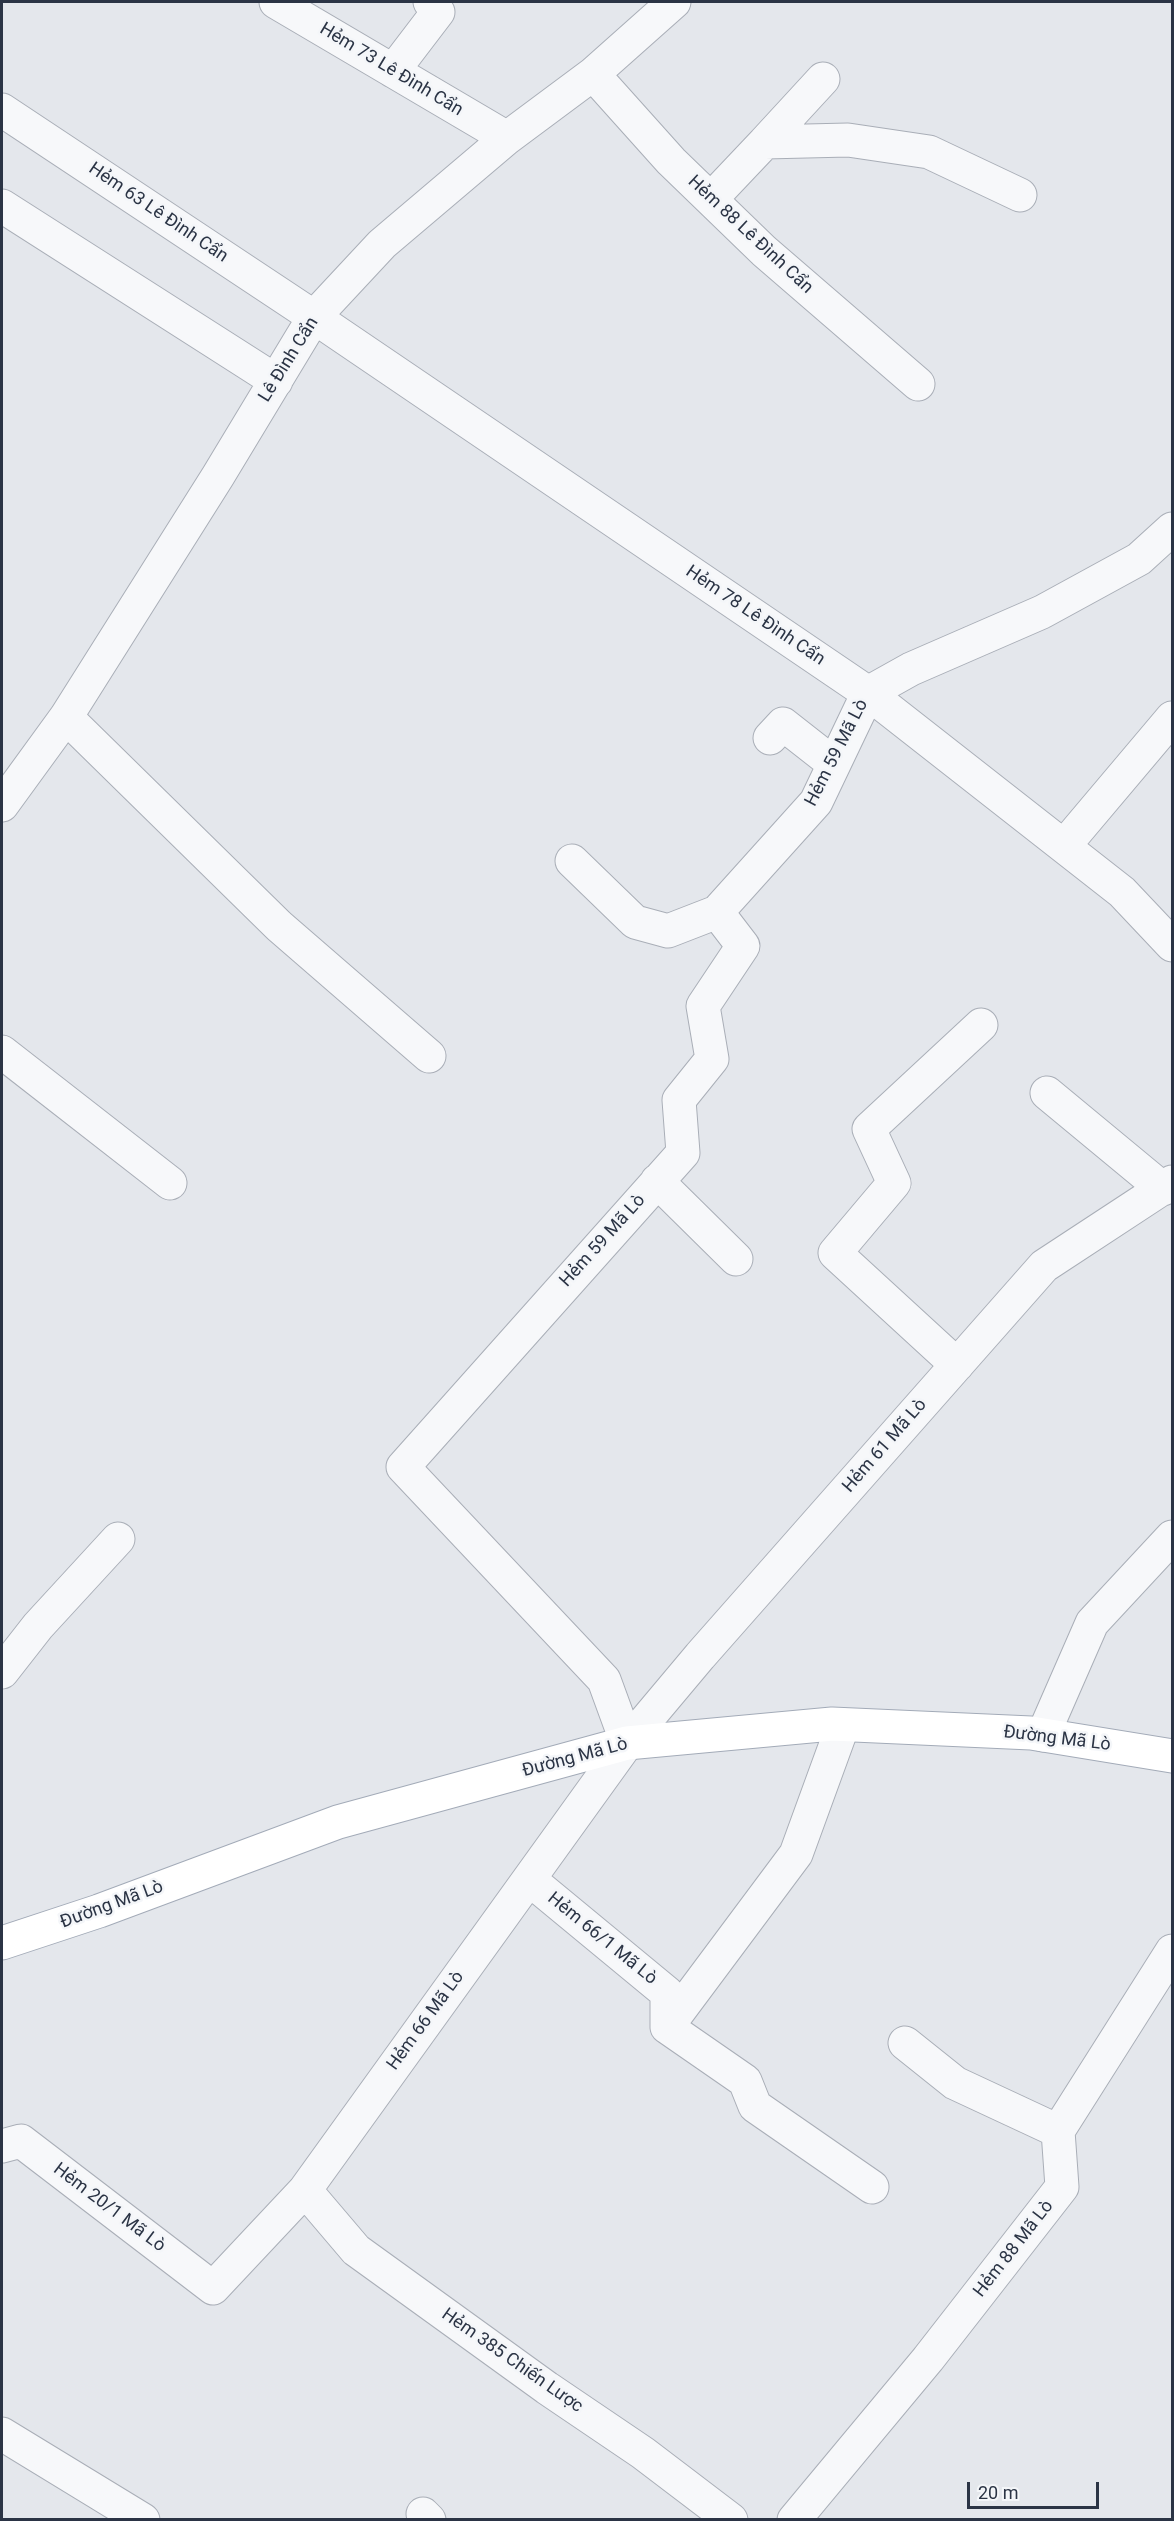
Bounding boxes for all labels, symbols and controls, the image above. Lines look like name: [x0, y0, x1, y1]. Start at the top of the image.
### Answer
street label: Hẻm 73 Lê Đình Cẩn: [315, 19, 467, 121]
street label: Hẻm 63 Lê Đình Cẩn: [84, 158, 232, 268]
street label: Hẻm 88 Lê Đình Cẩn: [683, 171, 817, 299]
street label: Lê Đình Cẩn: [254, 314, 324, 406]
street label: Hẻm 78 Lê Đình Cẩn: [681, 561, 829, 671]
street label: Hẻm 59 Mã Lò: [801, 696, 873, 810]
street label: Hẻm 59 Mã Lò: [556, 1190, 650, 1292]
street label: Hẻm 61 Mã Lò: [838, 1395, 932, 1497]
street label: Đường Mã Lò: [1002, 1722, 1112, 1756]
street label: Đường Mã Lò: [520, 1734, 630, 1782]
street label: Đường Mã Lò: [58, 1876, 166, 1934]
street label: Hẻm 66/1 Mã Lò: [543, 1888, 661, 1990]
street label: Hẻm 66 Mã Lò: [383, 1967, 469, 2075]
street label: Hẻm 20/1 Mã Lò: [49, 2159, 169, 2257]
street label: Hẻm 88 Mã Lò: [969, 2196, 1059, 2302]
street label: Hẻm 385 Chiến Lược: [437, 2304, 587, 2418]
scale bar: [970, 2470, 1102, 2508]
text: 20 m: [978, 2482, 1018, 2503]

